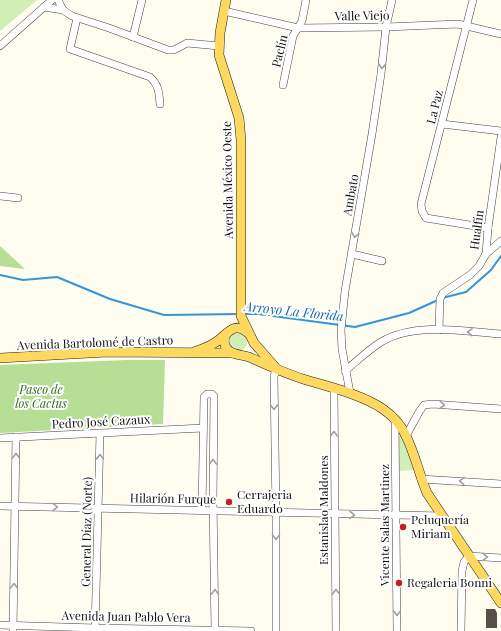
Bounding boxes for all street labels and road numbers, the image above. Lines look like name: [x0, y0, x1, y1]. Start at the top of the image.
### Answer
street label: Valle Viejo: [333, 7, 390, 23]
street label: Paclín: [267, 33, 291, 69]
street label: La Paz: [422, 88, 446, 125]
street label: Avenida México Oeste: [218, 121, 236, 240]
street label: Ambato: [338, 172, 362, 218]
street label: Hualfín: [465, 209, 487, 251]
street label: Avenida Bartolomé de Castro: [15, 331, 174, 353]
street label: Pedro José Cazaux: [51, 410, 151, 432]
street label: Estanislao Maldones: [315, 455, 331, 565]
street label: Vicente Salas Martinez: [376, 464, 392, 587]
street label: General Díaz (Norte): [77, 477, 95, 587]
street label: Hilarión Furque: [130, 489, 216, 507]
street label: Avenida Juan Pablo Vera: [60, 607, 191, 625]

